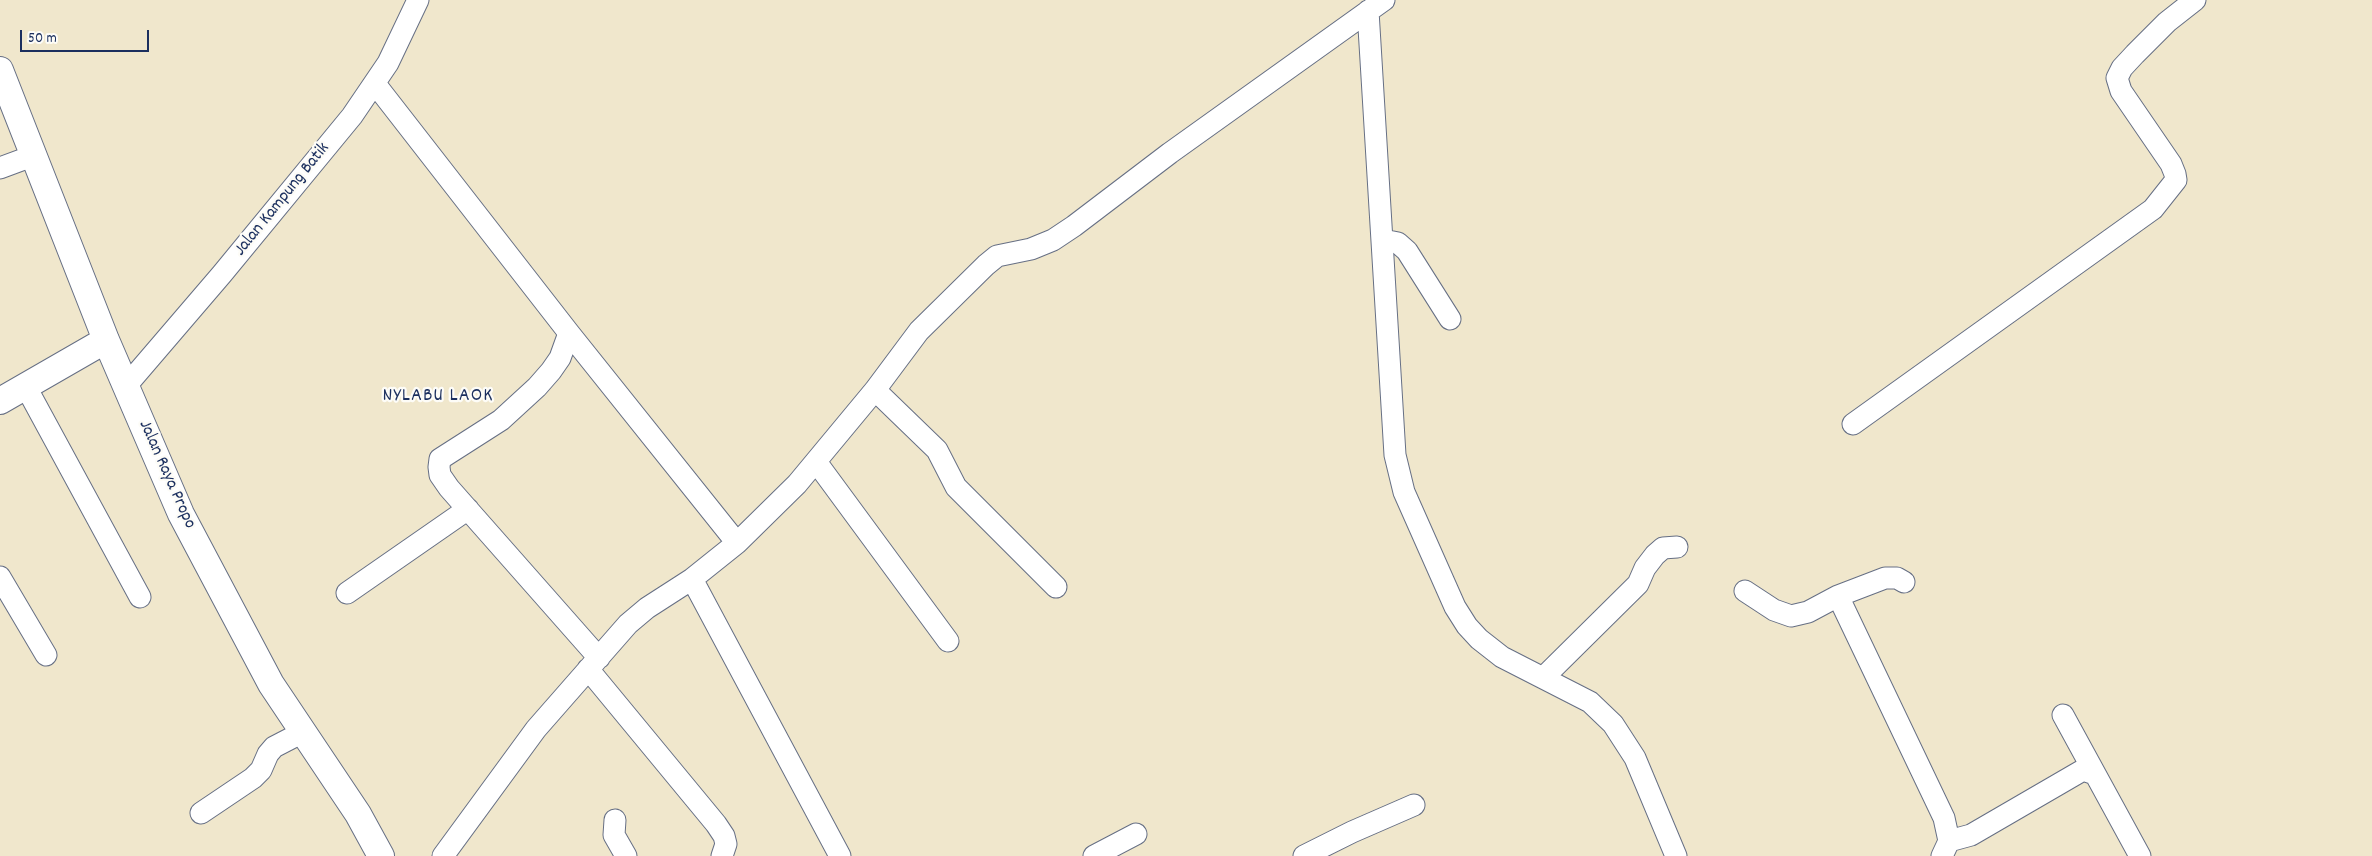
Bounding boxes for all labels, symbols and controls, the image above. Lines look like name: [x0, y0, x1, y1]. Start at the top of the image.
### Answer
scale bar: [22, 20, 151, 52]
text: 50 m: [28, 28, 57, 50]
street label: Jalan Kampung Batik: [231, 139, 335, 261]
district label: NYLABU LAOK: [381, 385, 495, 409]
street label: Jalan Raya Propo: [132, 417, 200, 533]

